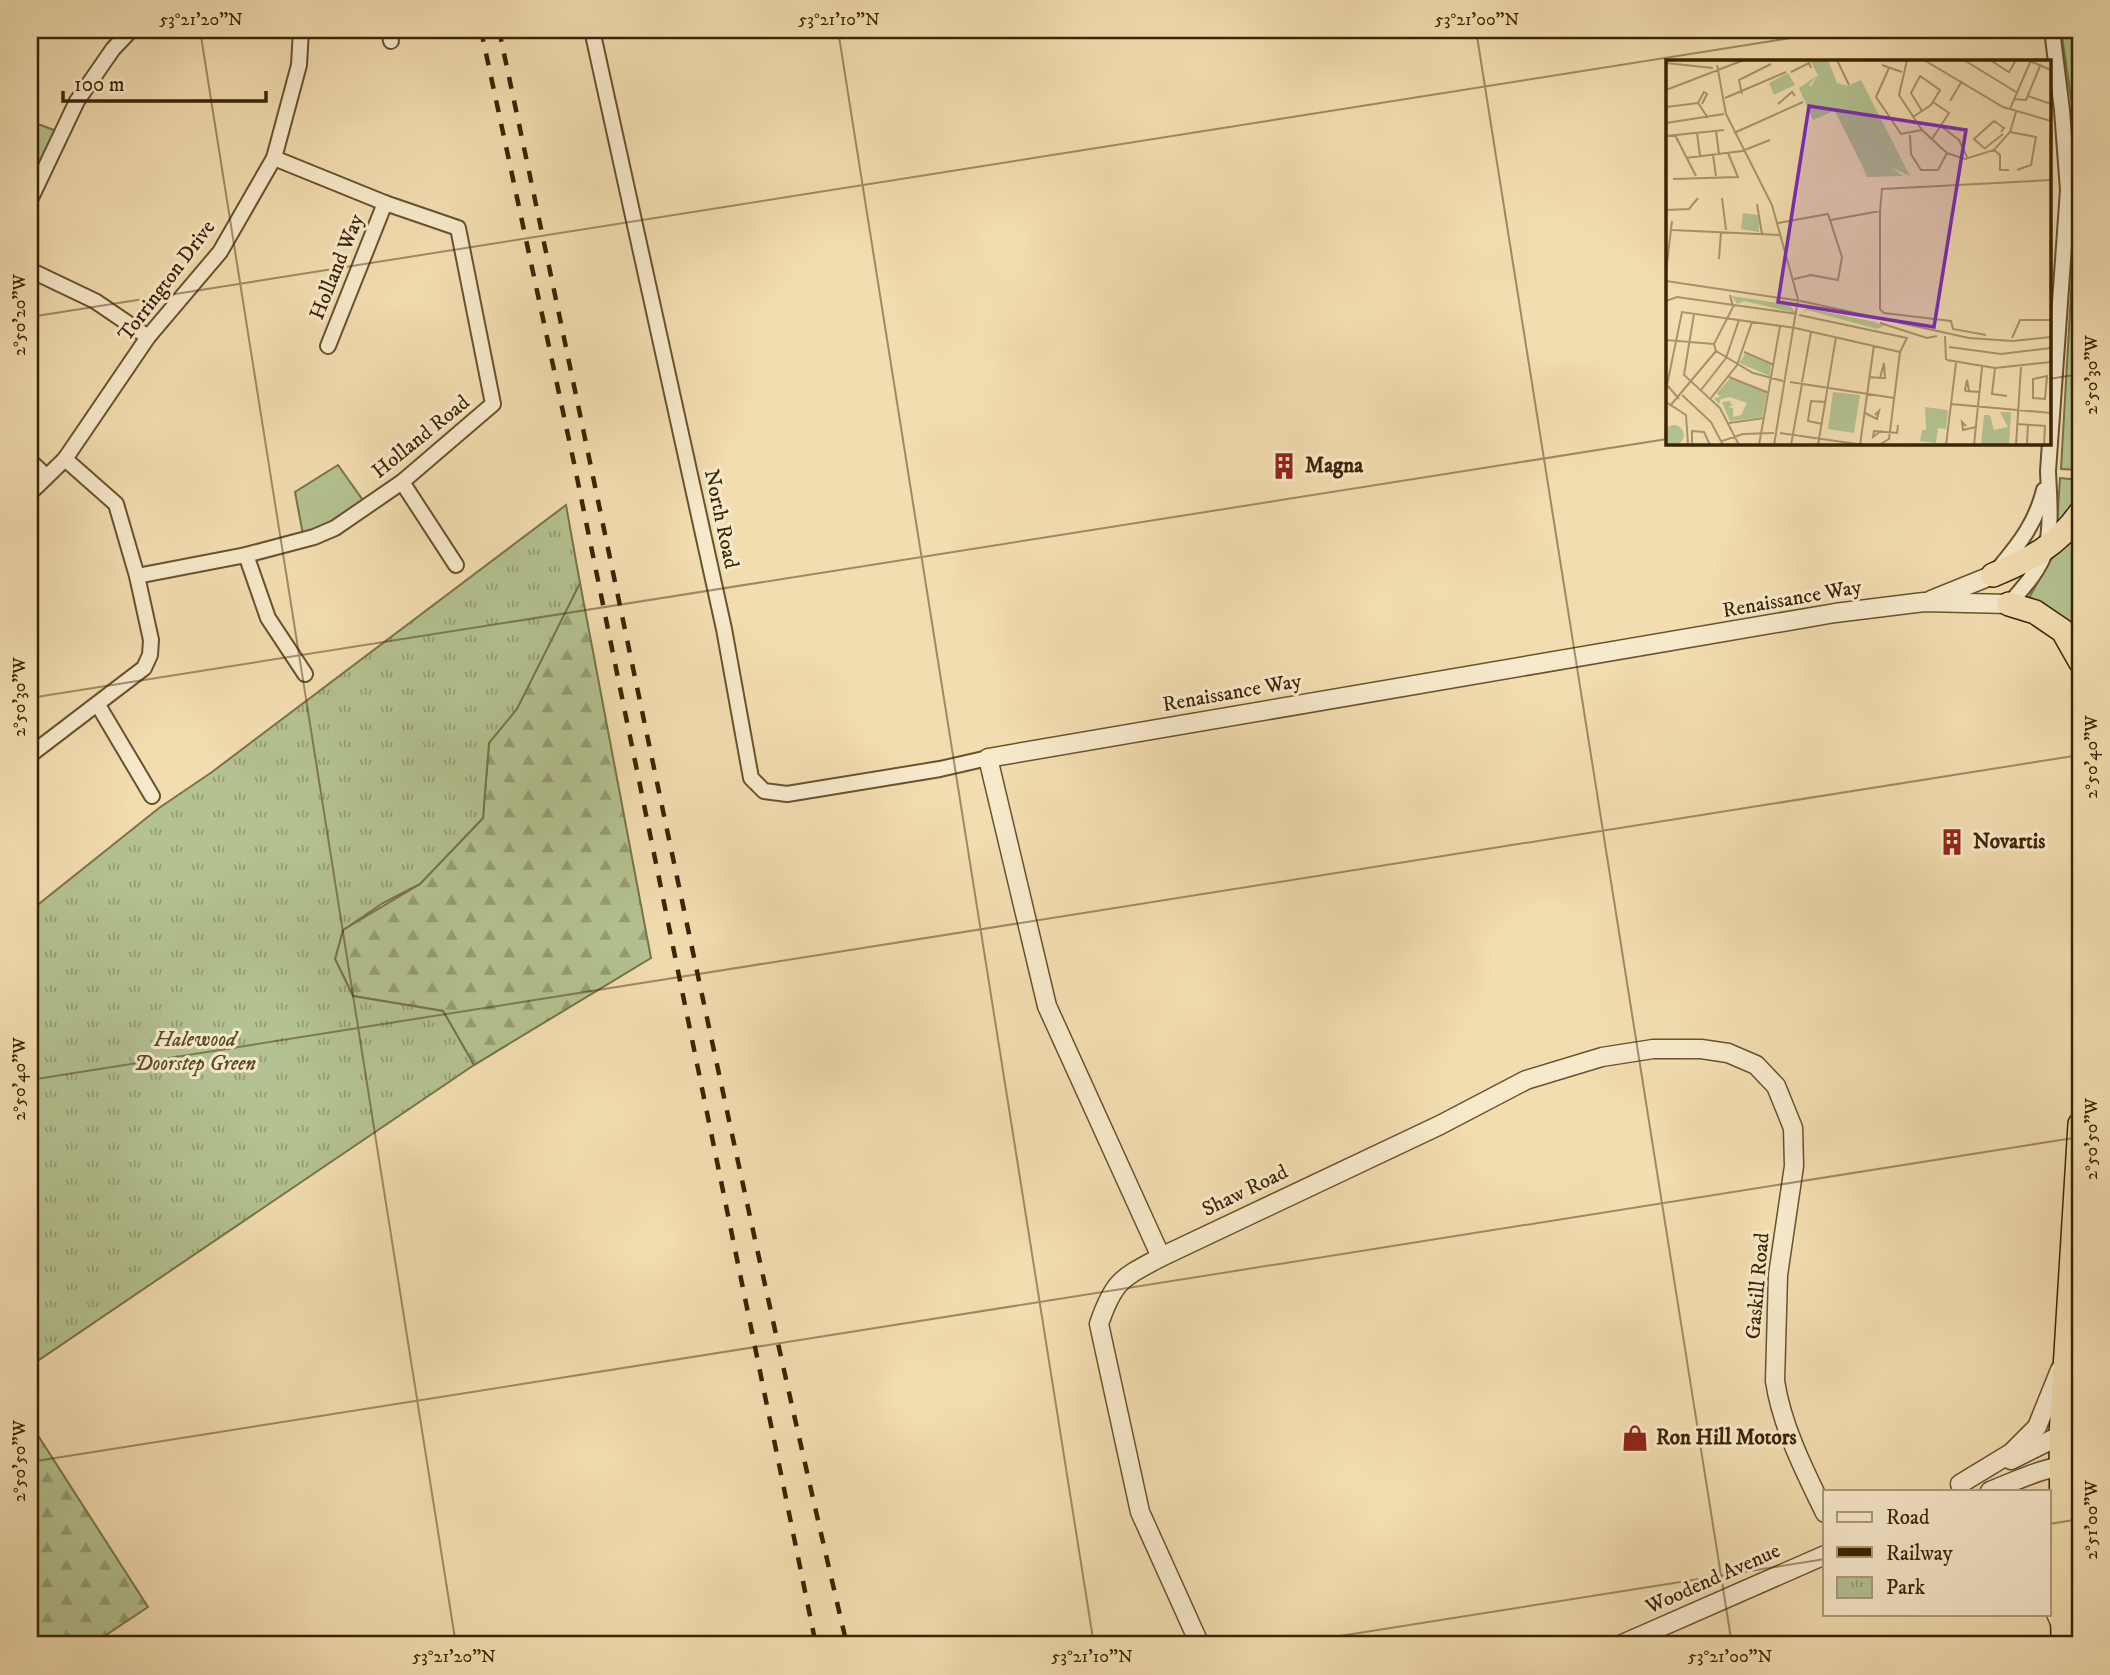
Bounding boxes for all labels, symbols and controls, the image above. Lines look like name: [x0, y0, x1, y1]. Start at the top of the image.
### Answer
text: 53°21'20"N: [159, 9, 243, 31]
text: 53°21'10"N: [798, 9, 880, 31]
text: 53°21'00"N: [1435, 9, 1520, 31]
scale bar: [63, 60, 266, 104]
inset map: [1666, 60, 2050, 444]
text: 100 m: [74, 72, 125, 98]
street label: Holland Way: [304, 209, 370, 324]
street label: Torrington Drive: [113, 215, 221, 347]
text: 2°50'20"W: [9, 274, 31, 356]
text: 2°50'30"W: [2081, 335, 2103, 415]
street label: Holland Road: [367, 389, 476, 484]
building icon: Magna: [1269, 451, 1299, 481]
place label: Magna: [1305, 453, 1364, 479]
street label: North Road: [698, 467, 744, 571]
street label: Renaissance Way: [1720, 574, 1865, 624]
text: 2°50'30"W: [9, 657, 31, 737]
street label: Renaissance Way: [1160, 668, 1305, 718]
text: 2°50'40"W: [2081, 715, 2103, 799]
building icon: Novartis: [1937, 827, 1967, 857]
place label: Novartis: [1973, 829, 2045, 855]
park label: Halewood Doorstep Green: [134, 1027, 256, 1077]
text: 2°50'40"W: [9, 1037, 31, 1121]
text: 2°50'50"W: [2081, 1098, 2103, 1180]
street label: Shaw Road: [1198, 1159, 1293, 1223]
street label: Gaskill Road: [1740, 1231, 1776, 1340]
text: 2°50'50"W: [9, 1420, 31, 1502]
shop icon: Ron Hill Motors: [1620, 1423, 1650, 1453]
place label: Ron Hill Motors: [1656, 1425, 1797, 1451]
text: 2°51'00"W: [2081, 1480, 2103, 1560]
legend: [1823, 1490, 2050, 1616]
text: Road: [1886, 1505, 1930, 1531]
street label: Woodend Avenue: [1641, 1538, 1784, 1621]
text: Railway: [1886, 1541, 1954, 1567]
text: Park: [1886, 1575, 1926, 1601]
text: 53°21'20"N: [412, 1646, 496, 1668]
text: 53°21'10"N: [1051, 1646, 1133, 1668]
text: 53°21'00"N: [1688, 1646, 1773, 1668]

